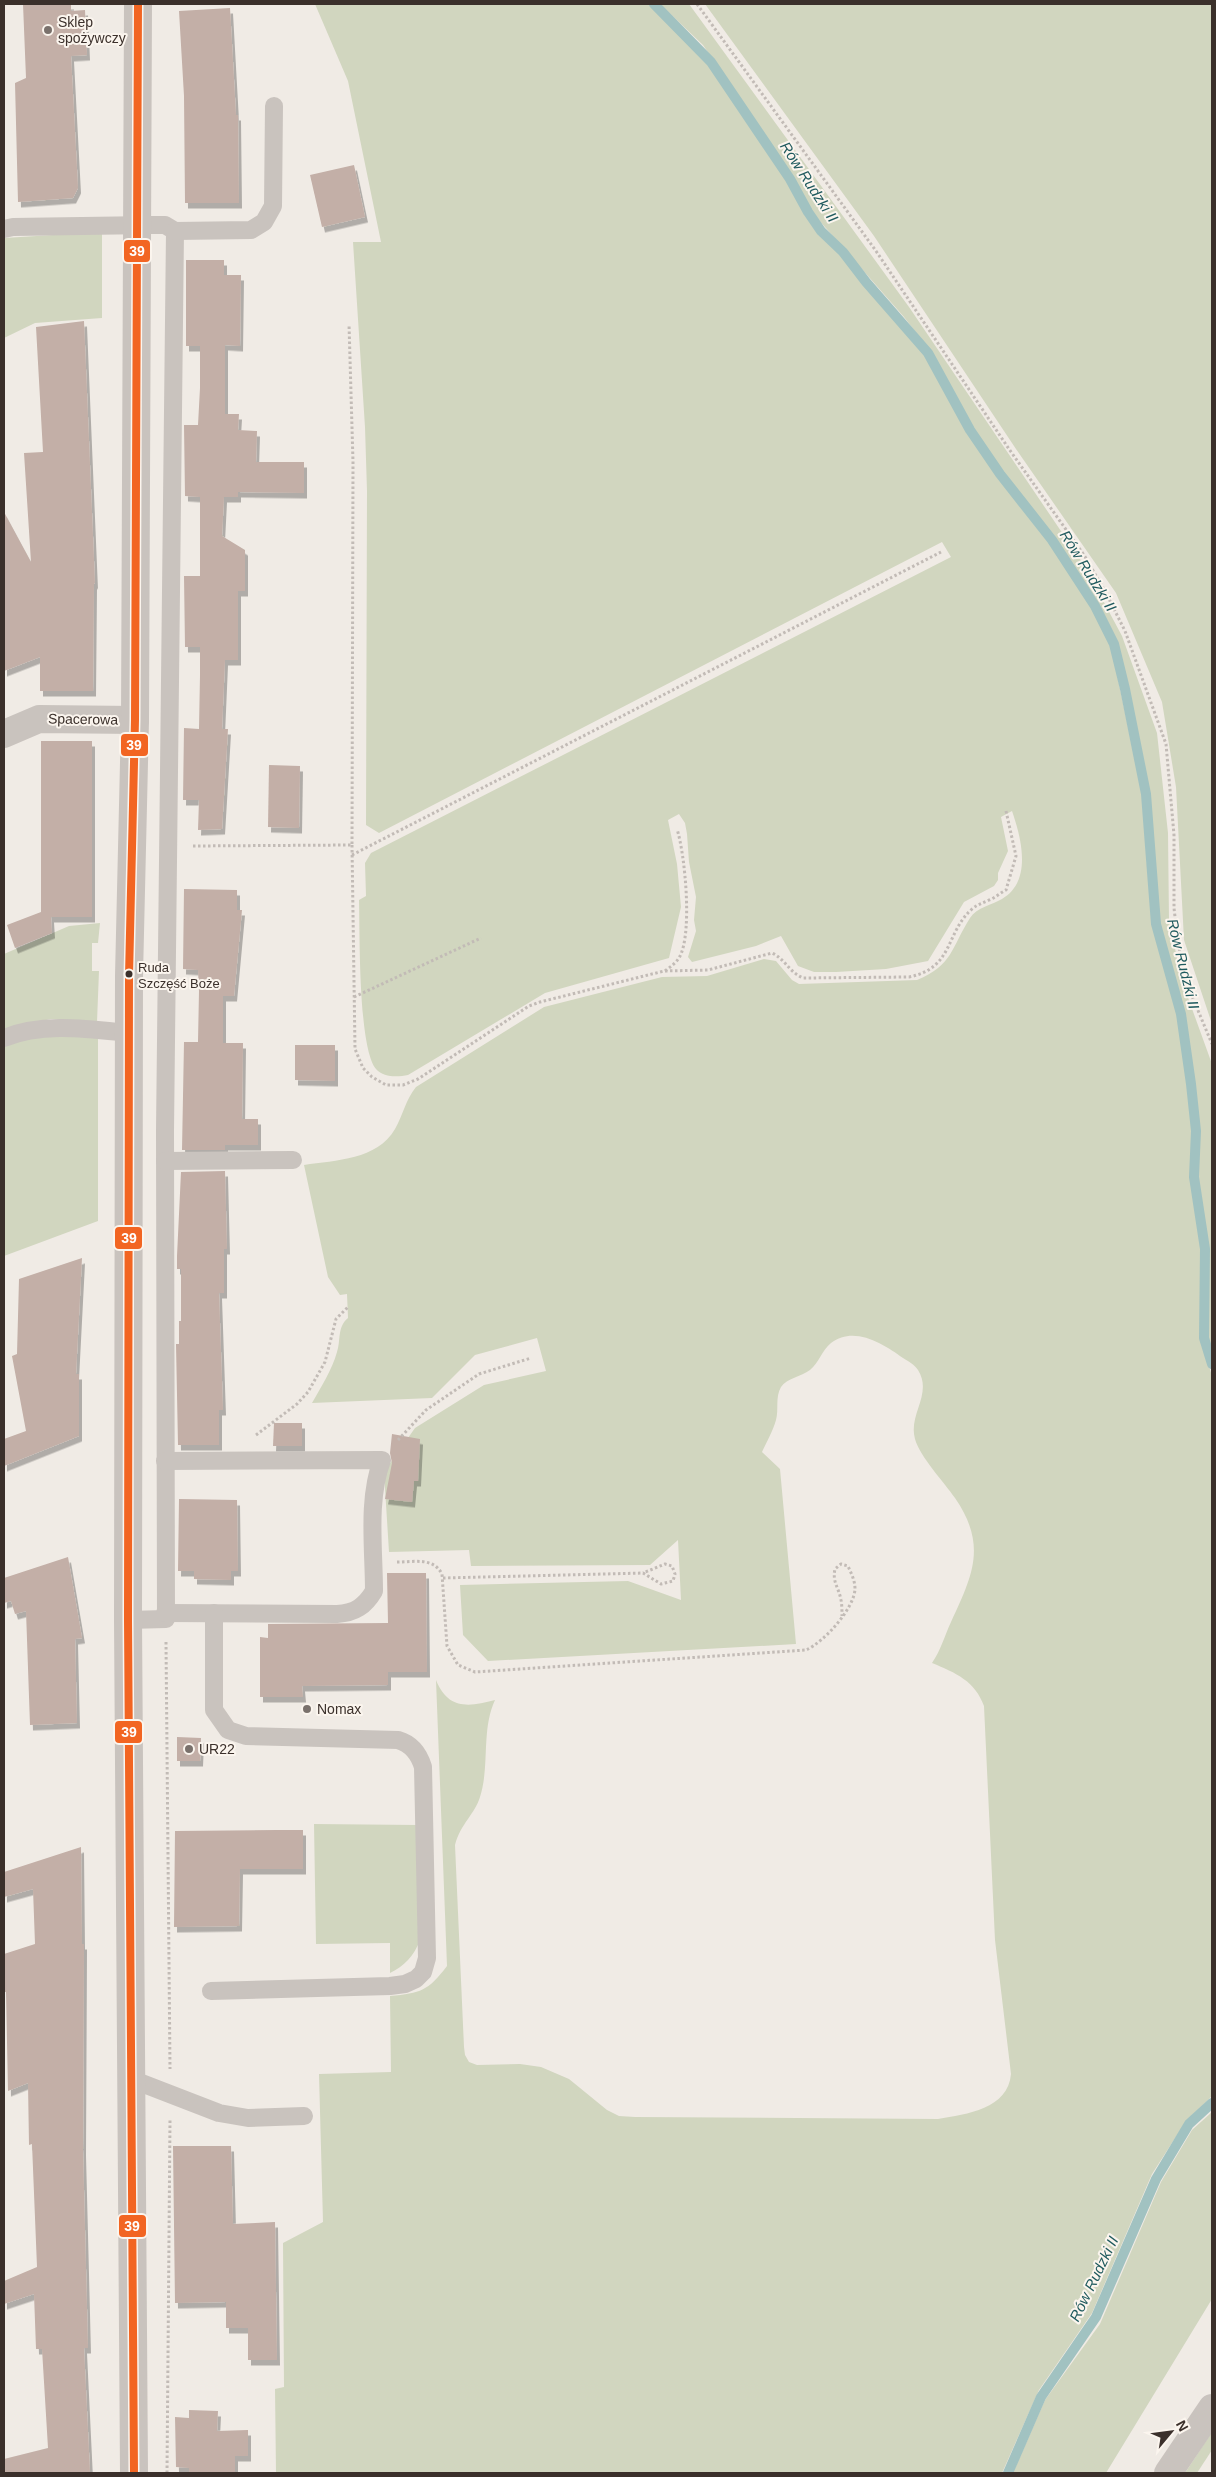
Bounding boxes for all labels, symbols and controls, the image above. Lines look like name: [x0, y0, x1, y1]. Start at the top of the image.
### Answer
place label: Sklep spożywczy: [58, 14, 126, 46]
marker: Sklep spożywczy: [42, 24, 54, 36]
water label: Rów Rudzki II: [777, 138, 842, 225]
line badge: 39: [123, 239, 151, 263]
text: 39: [129, 243, 145, 259]
water label: Rów Rudzki II: [1057, 527, 1120, 614]
street label: Spacerowa: [48, 710, 118, 728]
line badge: 39: [120, 733, 149, 757]
text: 39: [126, 737, 142, 753]
water label: Rów Rudzki II: [1164, 917, 1203, 1011]
place label: Ruda Szczęść Boże: [138, 960, 220, 991]
marker: Ruda Szczęść Boże: [124, 969, 134, 979]
line badge: 39: [114, 1226, 143, 1250]
text: 39: [121, 1230, 137, 1246]
place label: Nomax: [317, 1701, 361, 1717]
marker: Nomax: [301, 1703, 313, 1715]
line badge: 39: [114, 1720, 143, 1744]
text: 39: [121, 1724, 137, 1740]
place label: UR22: [199, 1741, 235, 1757]
marker: UR22: [183, 1743, 195, 1755]
line badge: 39: [118, 2214, 147, 2238]
text: 39: [124, 2218, 140, 2234]
water label: Rów Rudzki II: [1066, 2233, 1121, 2324]
north arrow: [1146, 2407, 1196, 2457]
text: N: [1173, 2417, 1192, 2434]

